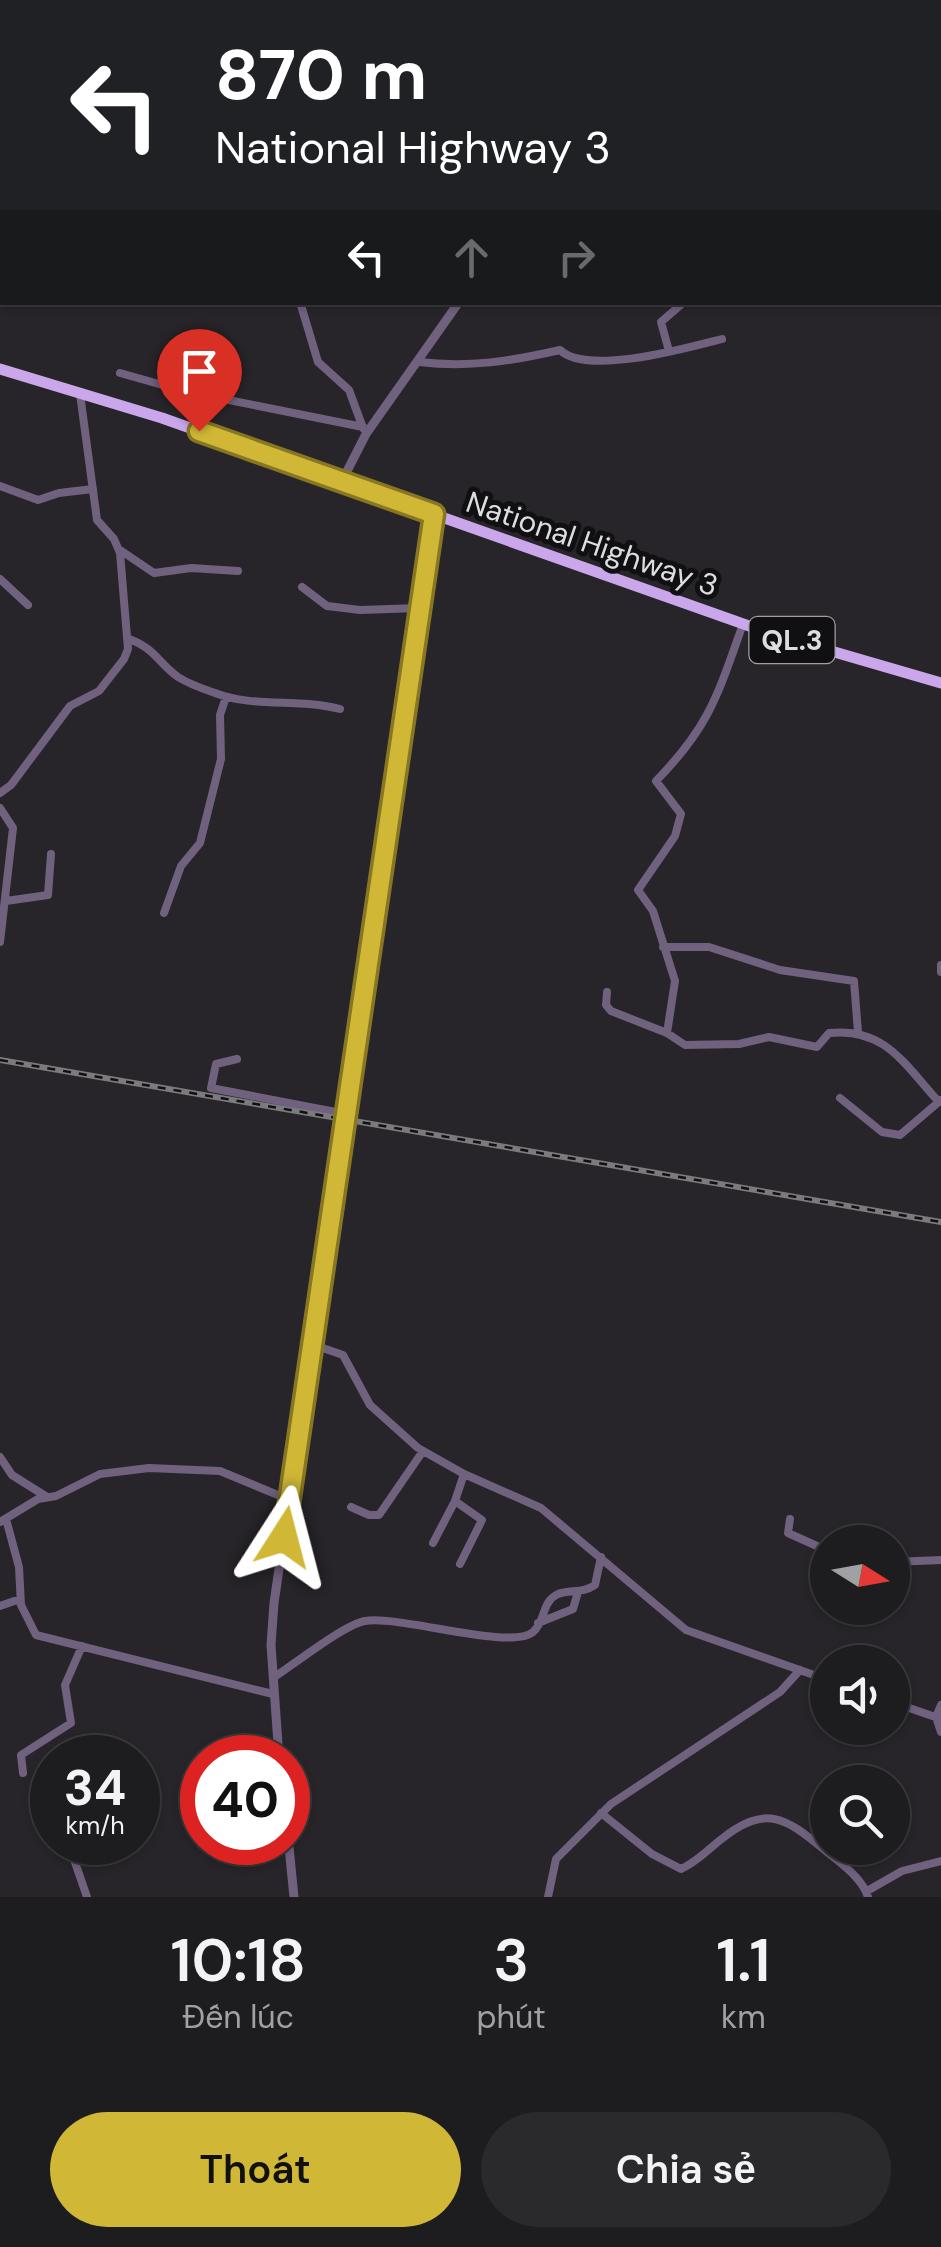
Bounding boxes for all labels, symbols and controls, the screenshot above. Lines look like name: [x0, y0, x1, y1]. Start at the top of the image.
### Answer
text: 870 m: [215, 30, 427, 121]
icon: left: [50, 40, 180, 170]
text: National Highway 3: [215, 118, 611, 177]
icon: left: [339, 230, 394, 285]
icon: ahead: [444, 230, 499, 285]
icon: right: [549, 230, 604, 285]
pin: [157, 329, 242, 432]
icon: arrive: [172, 344, 227, 399]
street label: National Highway 3: [461, 482, 723, 605]
road number: QL.3: [750, 617, 834, 663]
position arrow: [232, 1485, 336, 1589]
north arrow: [810, 1525, 910, 1625]
map controls: [810, 1525, 910, 1865]
button: sound: [810, 1645, 910, 1745]
speed limit sign: 40: [180, 1735, 310, 1865]
text: 34: [64, 1755, 126, 1821]
button: search: [810, 1765, 910, 1865]
text: km/h: [65, 1809, 125, 1842]
text: 10:18: [171, 1921, 306, 2000]
text: 3: [493, 1921, 529, 2000]
text: 1.1: [716, 1921, 770, 2000]
text: Đến lúc: [182, 1996, 294, 2038]
text: phút: [477, 1996, 546, 2038]
text: km: [721, 1996, 766, 2038]
button: Thoát: [50, 2112, 461, 2227]
button: Chia sẻ: [481, 2112, 891, 2227]

